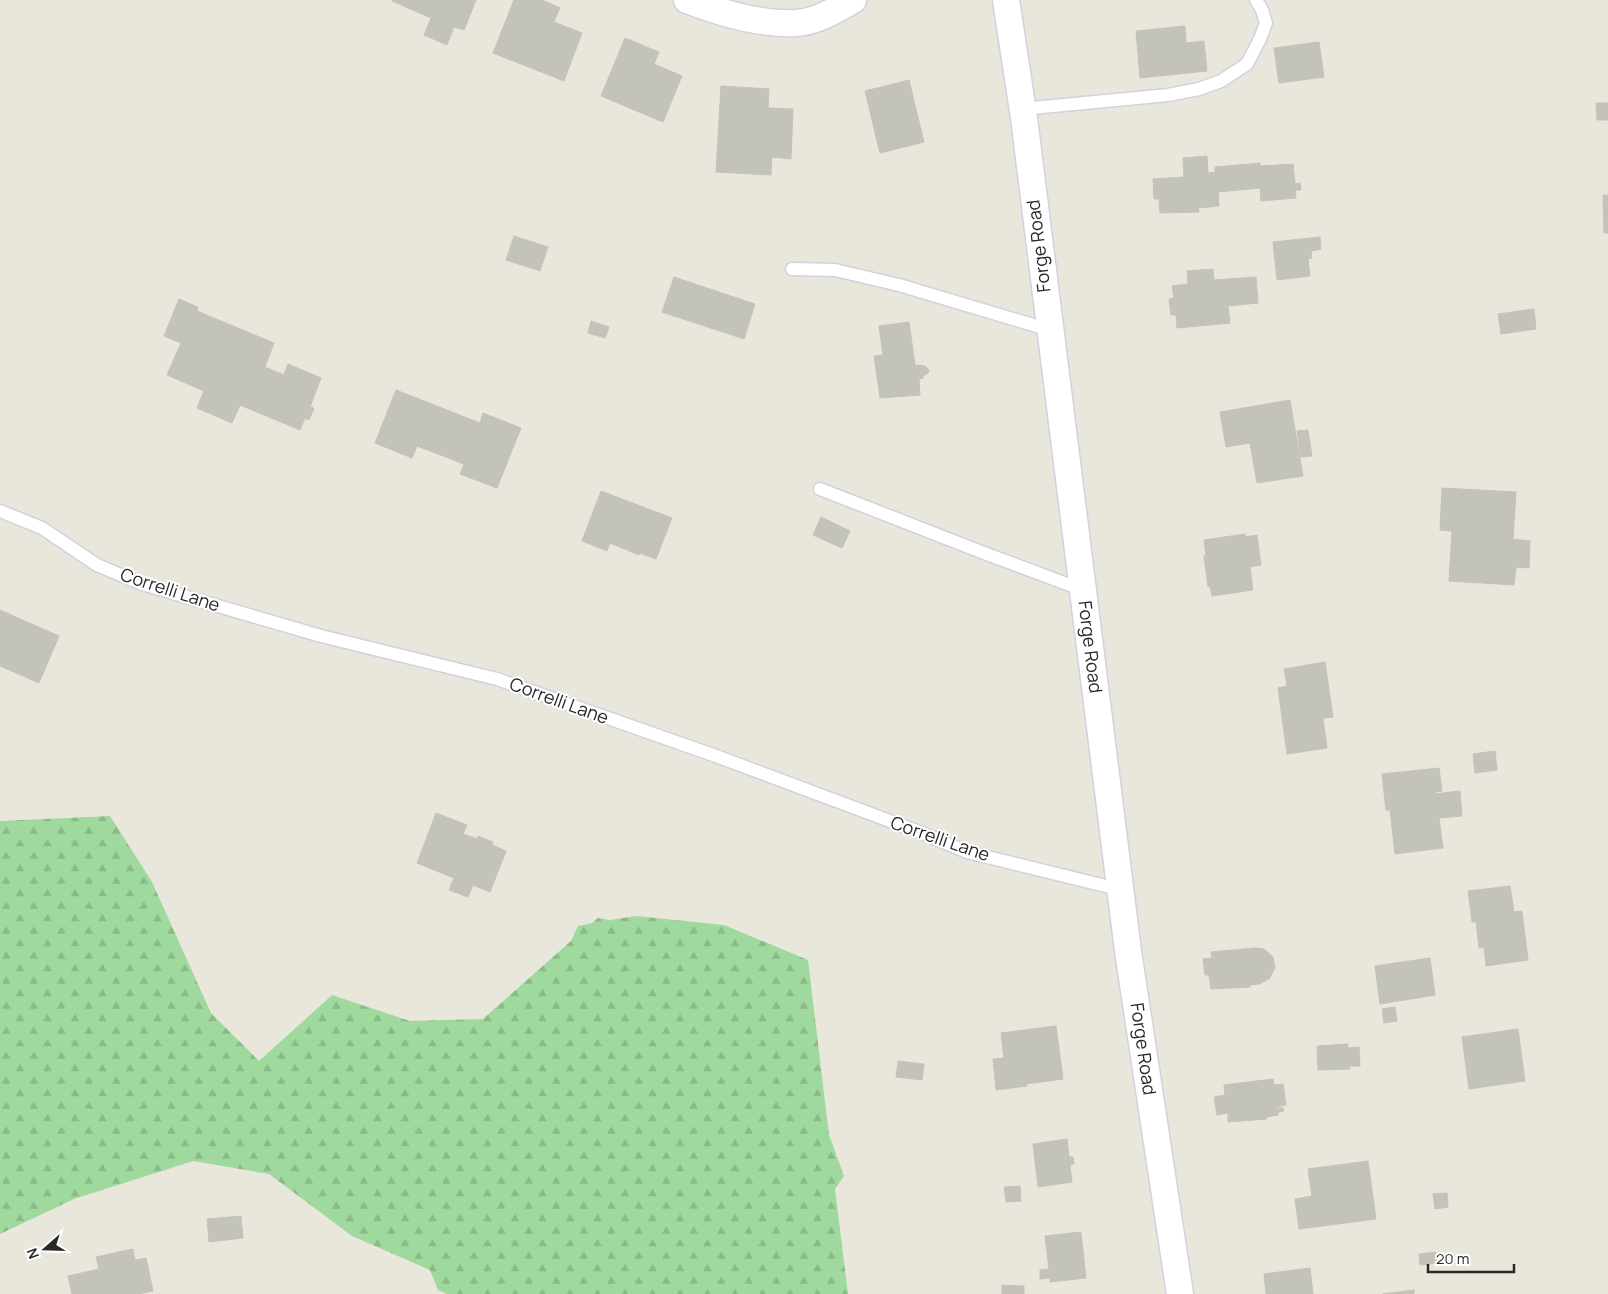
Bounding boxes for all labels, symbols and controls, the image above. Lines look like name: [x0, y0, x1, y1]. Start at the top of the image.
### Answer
street label: Forge Road: [1020, 198, 1056, 294]
street label: Correlli Lane: [117, 562, 223, 616]
street label: Forge Road: [1073, 599, 1109, 695]
street label: Correlli Lane: [507, 671, 612, 729]
street label: Correlli Lane: [888, 810, 993, 866]
street label: Forge Road: [1126, 1001, 1162, 1097]
north arrow: [20, 1224, 70, 1274]
scale bar: [1428, 1242, 1514, 1274]
text: N: [22, 1246, 43, 1262]
text: 20 m: [1436, 1248, 1469, 1269]

